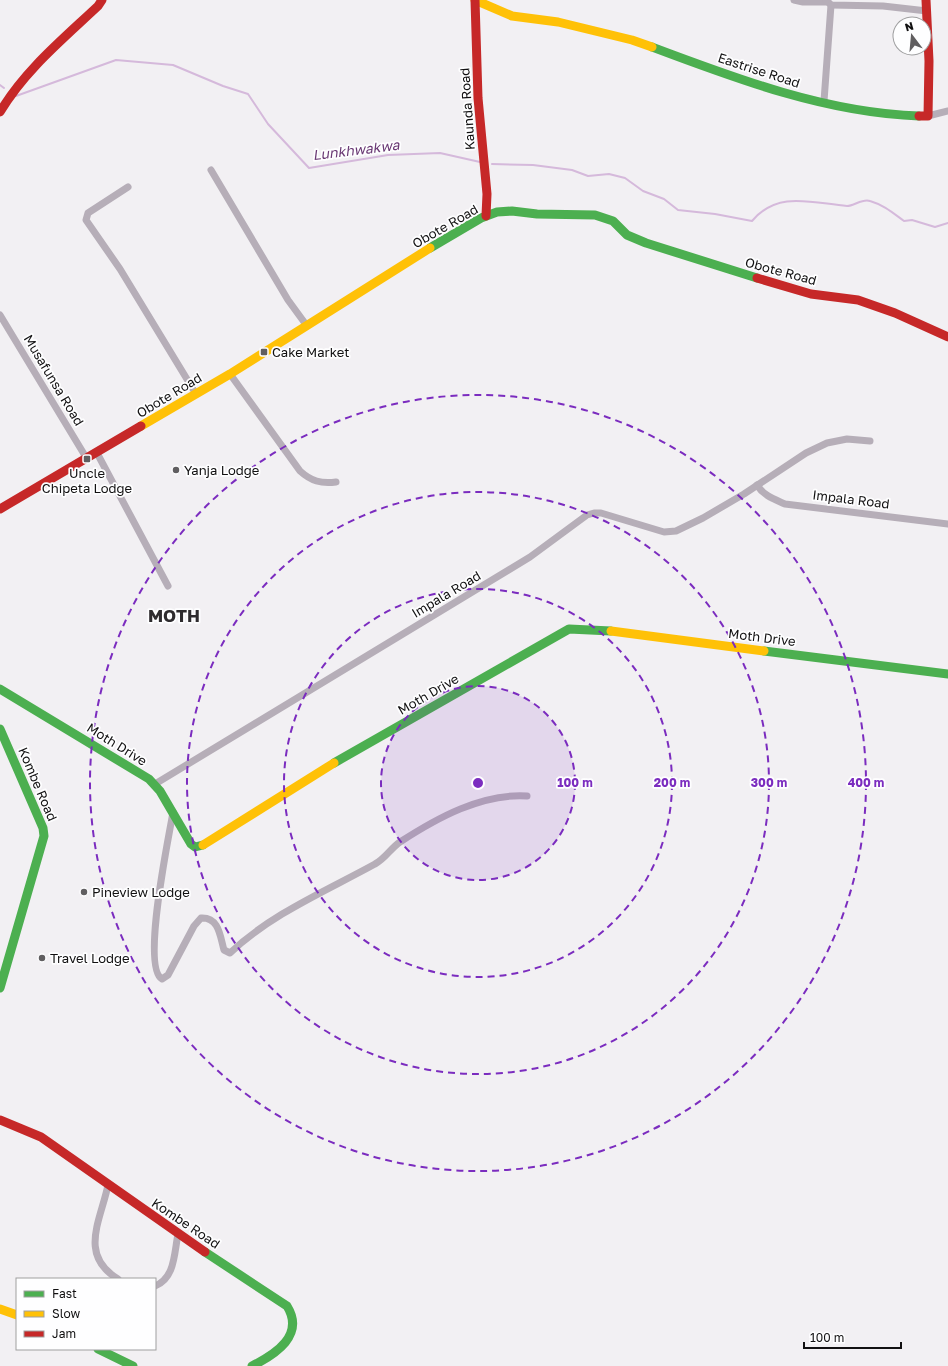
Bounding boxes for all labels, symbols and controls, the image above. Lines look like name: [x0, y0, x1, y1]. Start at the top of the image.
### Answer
north arrow: [892, 16, 932, 56]
text: N: [903, 19, 915, 33]
street label: Eastrise Road: [716, 49, 802, 91]
street label: Kaunda Road: [456, 67, 478, 151]
water label: Lunkhwakwa: [312, 136, 401, 163]
street label: Obote Road: [409, 201, 481, 251]
street label: Obote Road: [744, 254, 818, 288]
street label: Musafunsa Road: [21, 332, 87, 428]
place label: Cake Market: [272, 344, 349, 360]
marker: Cake Market: [259, 347, 269, 357]
street label: Obote Road: [133, 369, 205, 421]
marker: Uncle Chipeta Lodge: [82, 454, 92, 464]
place label: Yanja Lodge: [184, 462, 259, 478]
place label: Uncle Chipeta Lodge: [42, 465, 132, 496]
marker: Yanja Lodge: [171, 465, 181, 475]
street label: Impala Road: [812, 486, 890, 512]
street label: Impala Road: [409, 567, 483, 621]
district label: MOTH: [148, 605, 200, 626]
street label: Moth Drive: [727, 625, 797, 649]
street label: Moth Drive: [395, 670, 461, 718]
street label: Moth Drive: [84, 719, 150, 769]
street label: Kombe Road: [15, 745, 61, 823]
text: 100 m: [557, 775, 593, 790]
text: 200 m: [654, 775, 690, 790]
text: 300 m: [751, 775, 787, 790]
text: 400 m: [848, 775, 884, 790]
centre of rings: [471, 776, 485, 790]
place label: Pineview Lodge: [92, 884, 190, 900]
marker: Pineview Lodge: [79, 887, 89, 897]
place label: Travel Lodge: [50, 950, 130, 966]
marker: Travel Lodge: [37, 953, 47, 963]
street label: Kombe Road: [149, 1194, 223, 1252]
legend: [16, 1278, 156, 1350]
text: Fast: [52, 1286, 77, 1301]
text: Slow: [52, 1306, 80, 1321]
scale bar: [804, 1324, 901, 1350]
text: Jam: [52, 1326, 76, 1341]
text: 100 m: [810, 1330, 844, 1345]

